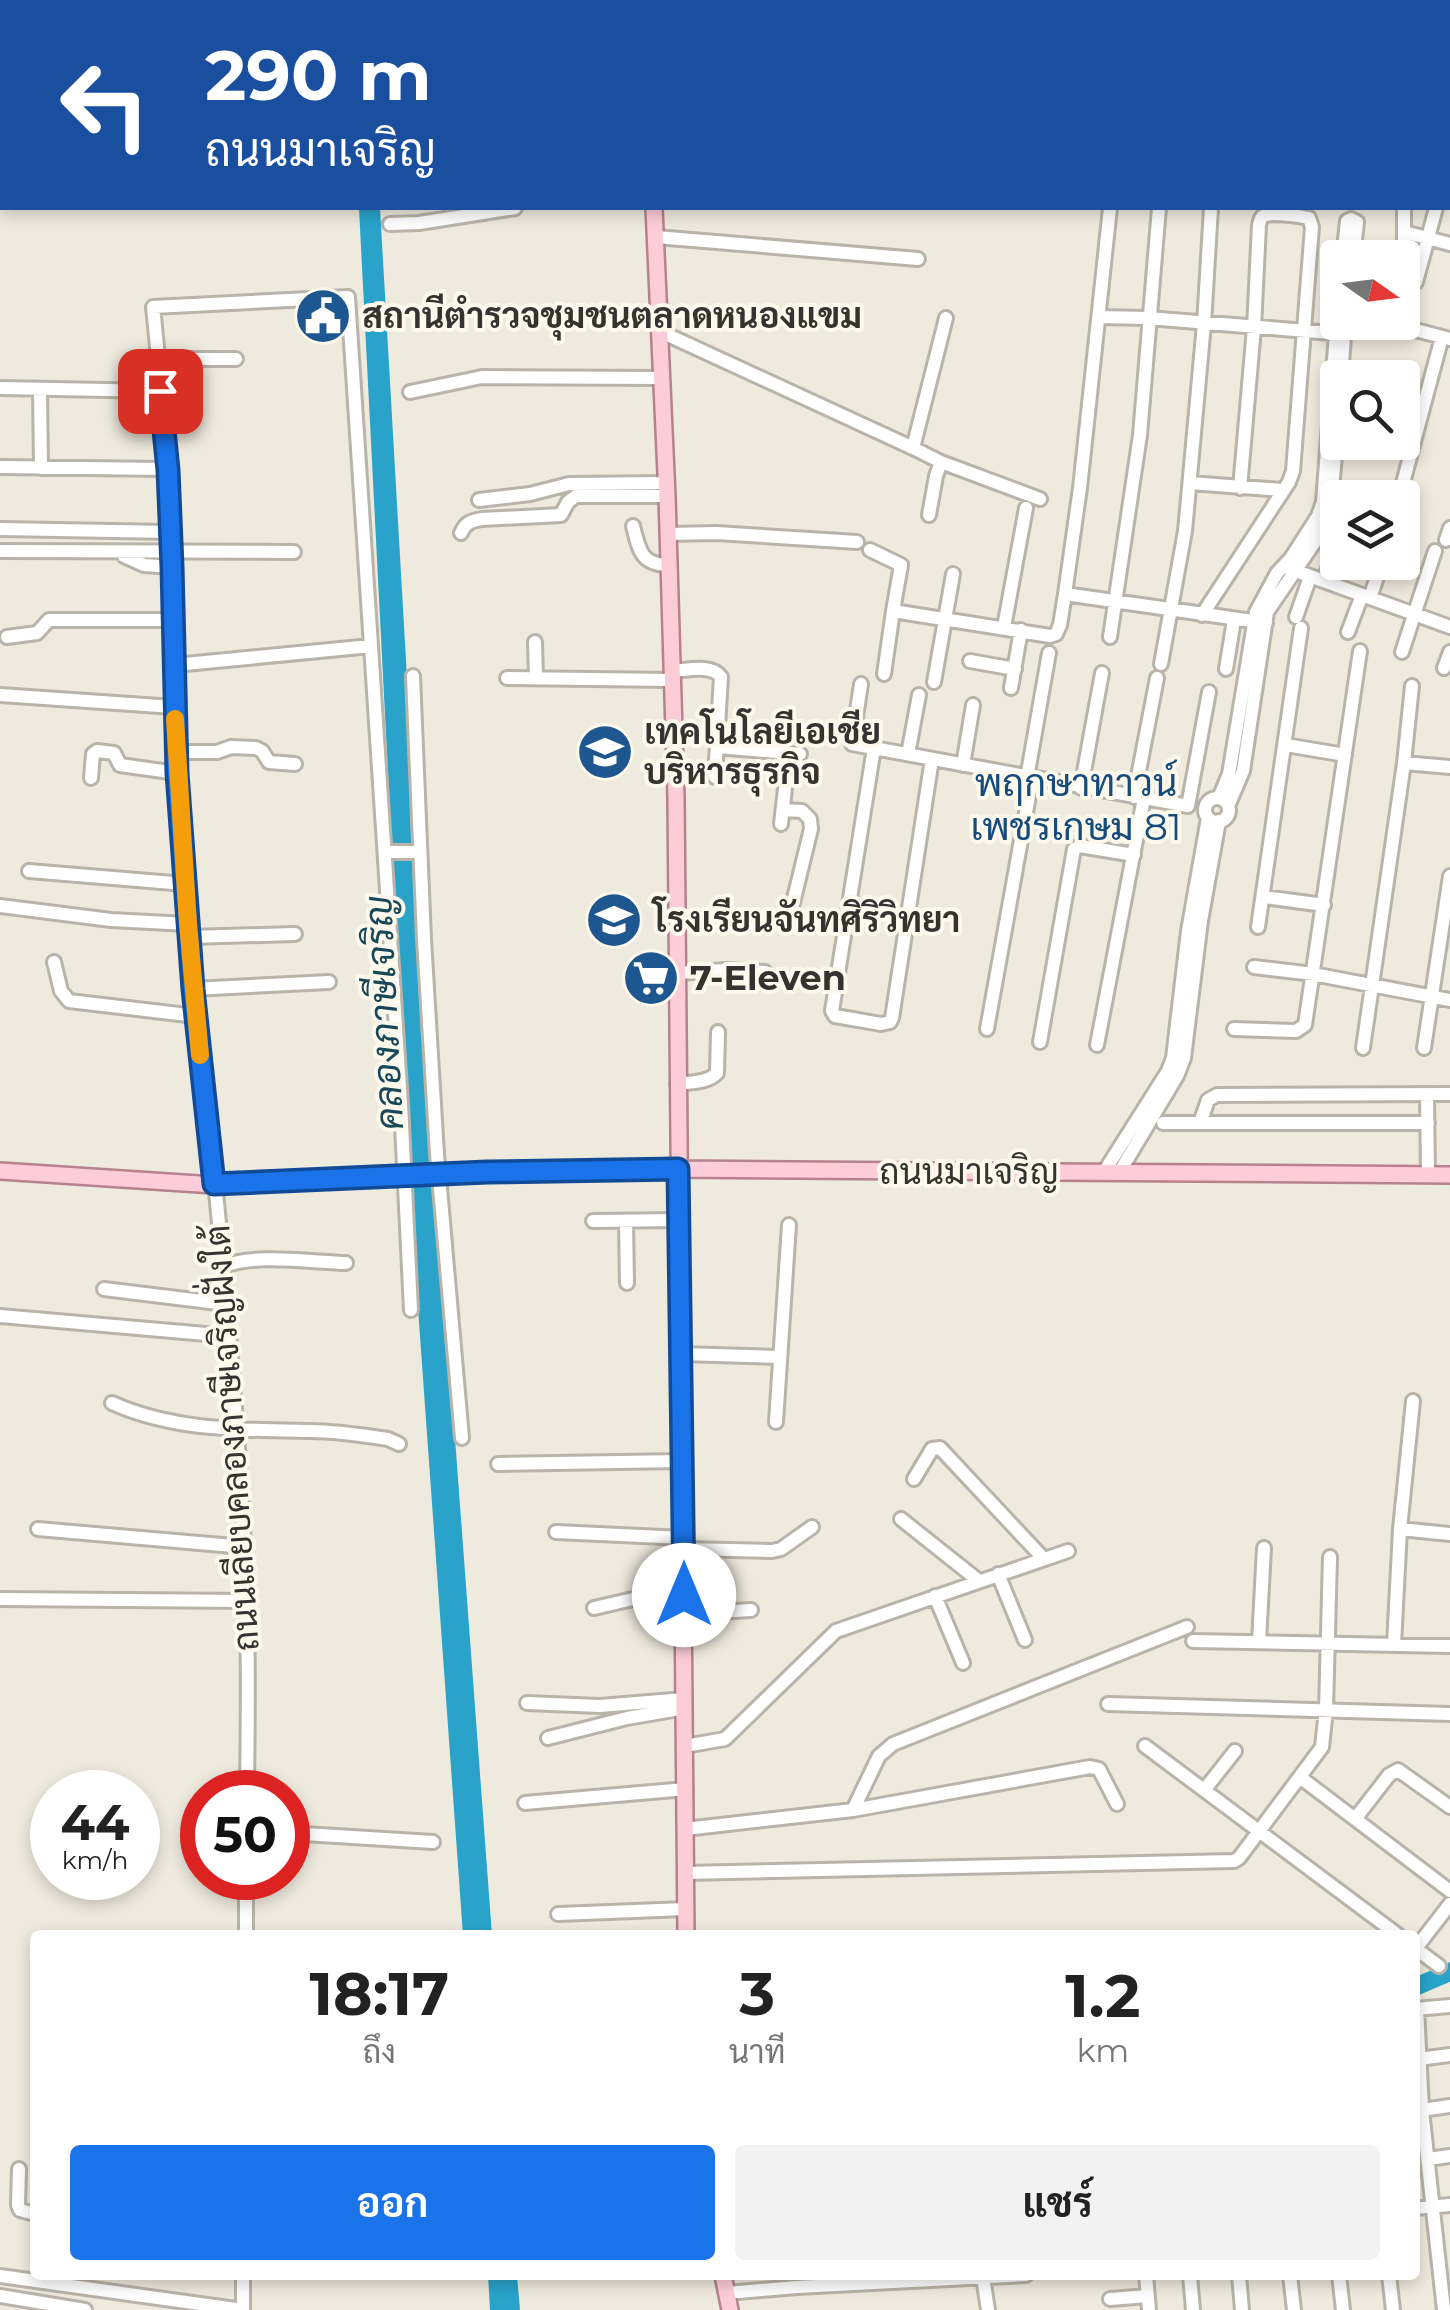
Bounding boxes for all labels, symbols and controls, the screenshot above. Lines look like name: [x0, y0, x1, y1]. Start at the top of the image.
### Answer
text: 290 m: [205, 32, 432, 118]
icon: left: [40, 40, 170, 170]
text: ถนนมาเจริญ: [205, 122, 436, 177]
north arrow: [1320, 240, 1420, 340]
map controls: [1320, 240, 1420, 580]
public building icon: สถานีตำรวจชุมชนตลาดหนองแขม: [293, 286, 353, 346]
place label: สถานีตำรวจชุมชนตลาดหนองแขม: [362, 293, 862, 341]
pin: [118, 349, 203, 434]
button: search: [1320, 360, 1420, 460]
icon: arrive: [133, 364, 188, 419]
button: layers: [1320, 480, 1420, 580]
place label: เทคโนโลยีเอเชีย บริหารธุรกิจ: [644, 708, 881, 797]
school or university icon: เทคโนโลยีเอเชีย บริหารธุรกิจ: [575, 722, 635, 782]
district label: พฤกษาทาวน์ เพชรเกษม 81: [970, 759, 1182, 850]
school or university icon: โรงเรียนจันทศิริวิทยา: [584, 890, 644, 950]
water label: คลองภาษีเจริญ: [354, 894, 413, 1132]
place label: โรงเรียนจันทศิริวิทยา: [651, 896, 960, 941]
supermarket icon: 7-Eleven: [621, 948, 681, 1008]
place label: 7-Eleven: [690, 956, 846, 999]
street label: ถนนมาเจริญ: [879, 1150, 1059, 1193]
street label: ถนนเลียบคลองภาษีเจริญฝั่งใต้: [187, 1222, 268, 1653]
position arrow: [632, 1543, 736, 1647]
speed limit sign: 50: [180, 1770, 310, 1900]
text: 44: [61, 1792, 129, 1853]
text: km/h: [62, 1845, 128, 1875]
text: 18:17: [310, 1957, 449, 2030]
text: 3: [739, 1957, 775, 2030]
text: 1.2: [1065, 1959, 1140, 2032]
text: km: [1076, 2031, 1129, 2070]
text: ถึง: [363, 2032, 396, 2071]
text: นาที: [729, 2032, 786, 2071]
button: ออก: [70, 2145, 715, 2260]
button: แชร์: [735, 2145, 1380, 2260]

